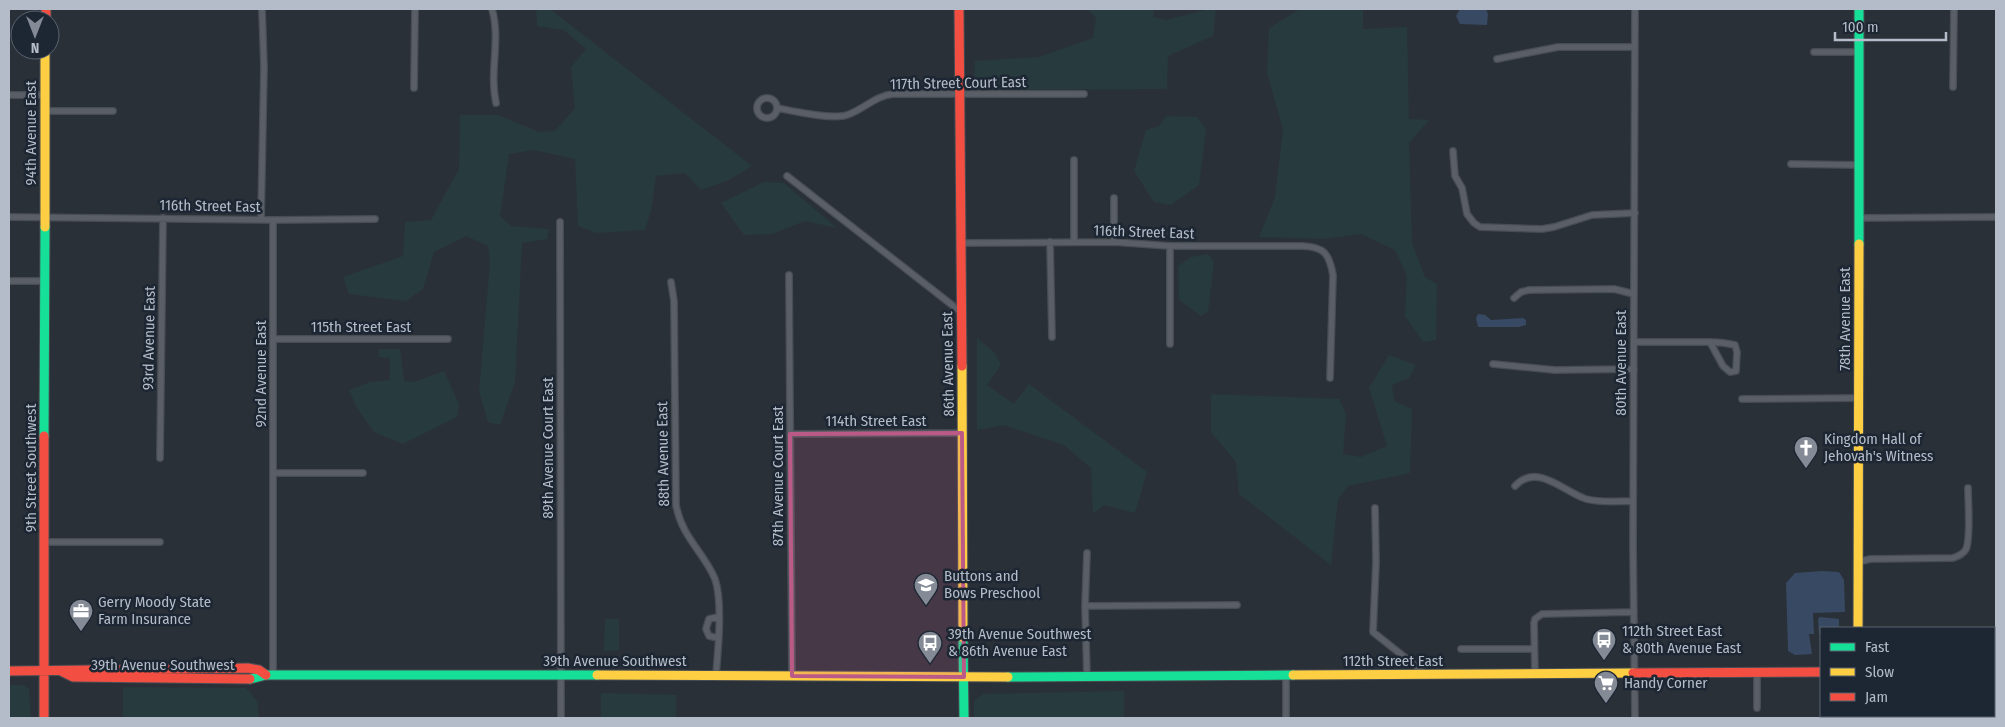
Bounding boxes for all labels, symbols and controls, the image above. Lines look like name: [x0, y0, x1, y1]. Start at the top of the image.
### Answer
north arrow: [10, 10, 60, 60]
scale bar: [1835, 10, 1946, 42]
text: 100 m: [1842, 18, 1879, 36]
text: N: [31, 39, 39, 56]
street label: 117th Street Court East: [890, 73, 1026, 93]
street label: 94th Avenue East: [22, 81, 40, 185]
street label: 116th Street East: [159, 196, 261, 216]
street label: 116th Street East: [1093, 221, 1195, 243]
street label: 78th Avenue East: [1836, 267, 1854, 371]
street label: 93rd Avenue East: [139, 286, 159, 390]
street label: 80th Avenue East: [1612, 310, 1630, 416]
street label: 86th Avenue East: [938, 311, 958, 417]
street label: 115th Street East: [311, 318, 411, 336]
street label: 92nd Avenue East: [252, 320, 270, 428]
street label: 89th Avenue Court East: [539, 377, 557, 519]
street label: 88th Avenue East: [653, 401, 673, 507]
street label: 9th Street Southwest: [22, 404, 40, 532]
street label: 87th Avenue Court East: [769, 406, 787, 546]
street label: 114th Street East: [826, 412, 927, 430]
place label: Kingdom Hall of Jehovah's Witness: [1824, 430, 1934, 465]
church icon: Kingdom Hall of Jehovah's Witness: [1793, 435, 1819, 469]
place label: Buttons and Bows Preschool: [944, 567, 1040, 602]
school or university icon: Buttons and Bows Preschool: [913, 572, 939, 606]
place label: Gerry Moody State Farm Insurance: [98, 593, 211, 628]
office icon: Gerry Moody State Farm Insurance: [68, 598, 94, 632]
place label: 112th Street East & 80th Avenue East: [1622, 622, 1741, 657]
place label: 39th Avenue Southwest & 86th Avenue East: [948, 625, 1091, 660]
bus stop icon: 112th Street East & 80th Avenue East: [1591, 627, 1617, 661]
legend: [1820, 627, 1995, 717]
bus stop icon: 39th Avenue Southwest & 86th Avenue East: [917, 630, 943, 664]
text: Fast: [1865, 638, 1889, 656]
street label: 39th Avenue Southwest: [543, 652, 687, 670]
street label: 112th Street East: [1343, 652, 1443, 670]
street label: 39th Avenue Southwest: [91, 656, 235, 674]
text: Slow: [1865, 663, 1894, 681]
supermarket icon: Handy Corner: [1593, 670, 1619, 704]
place label: Handy Corner: [1624, 674, 1708, 692]
text: Jam: [1865, 688, 1888, 706]

